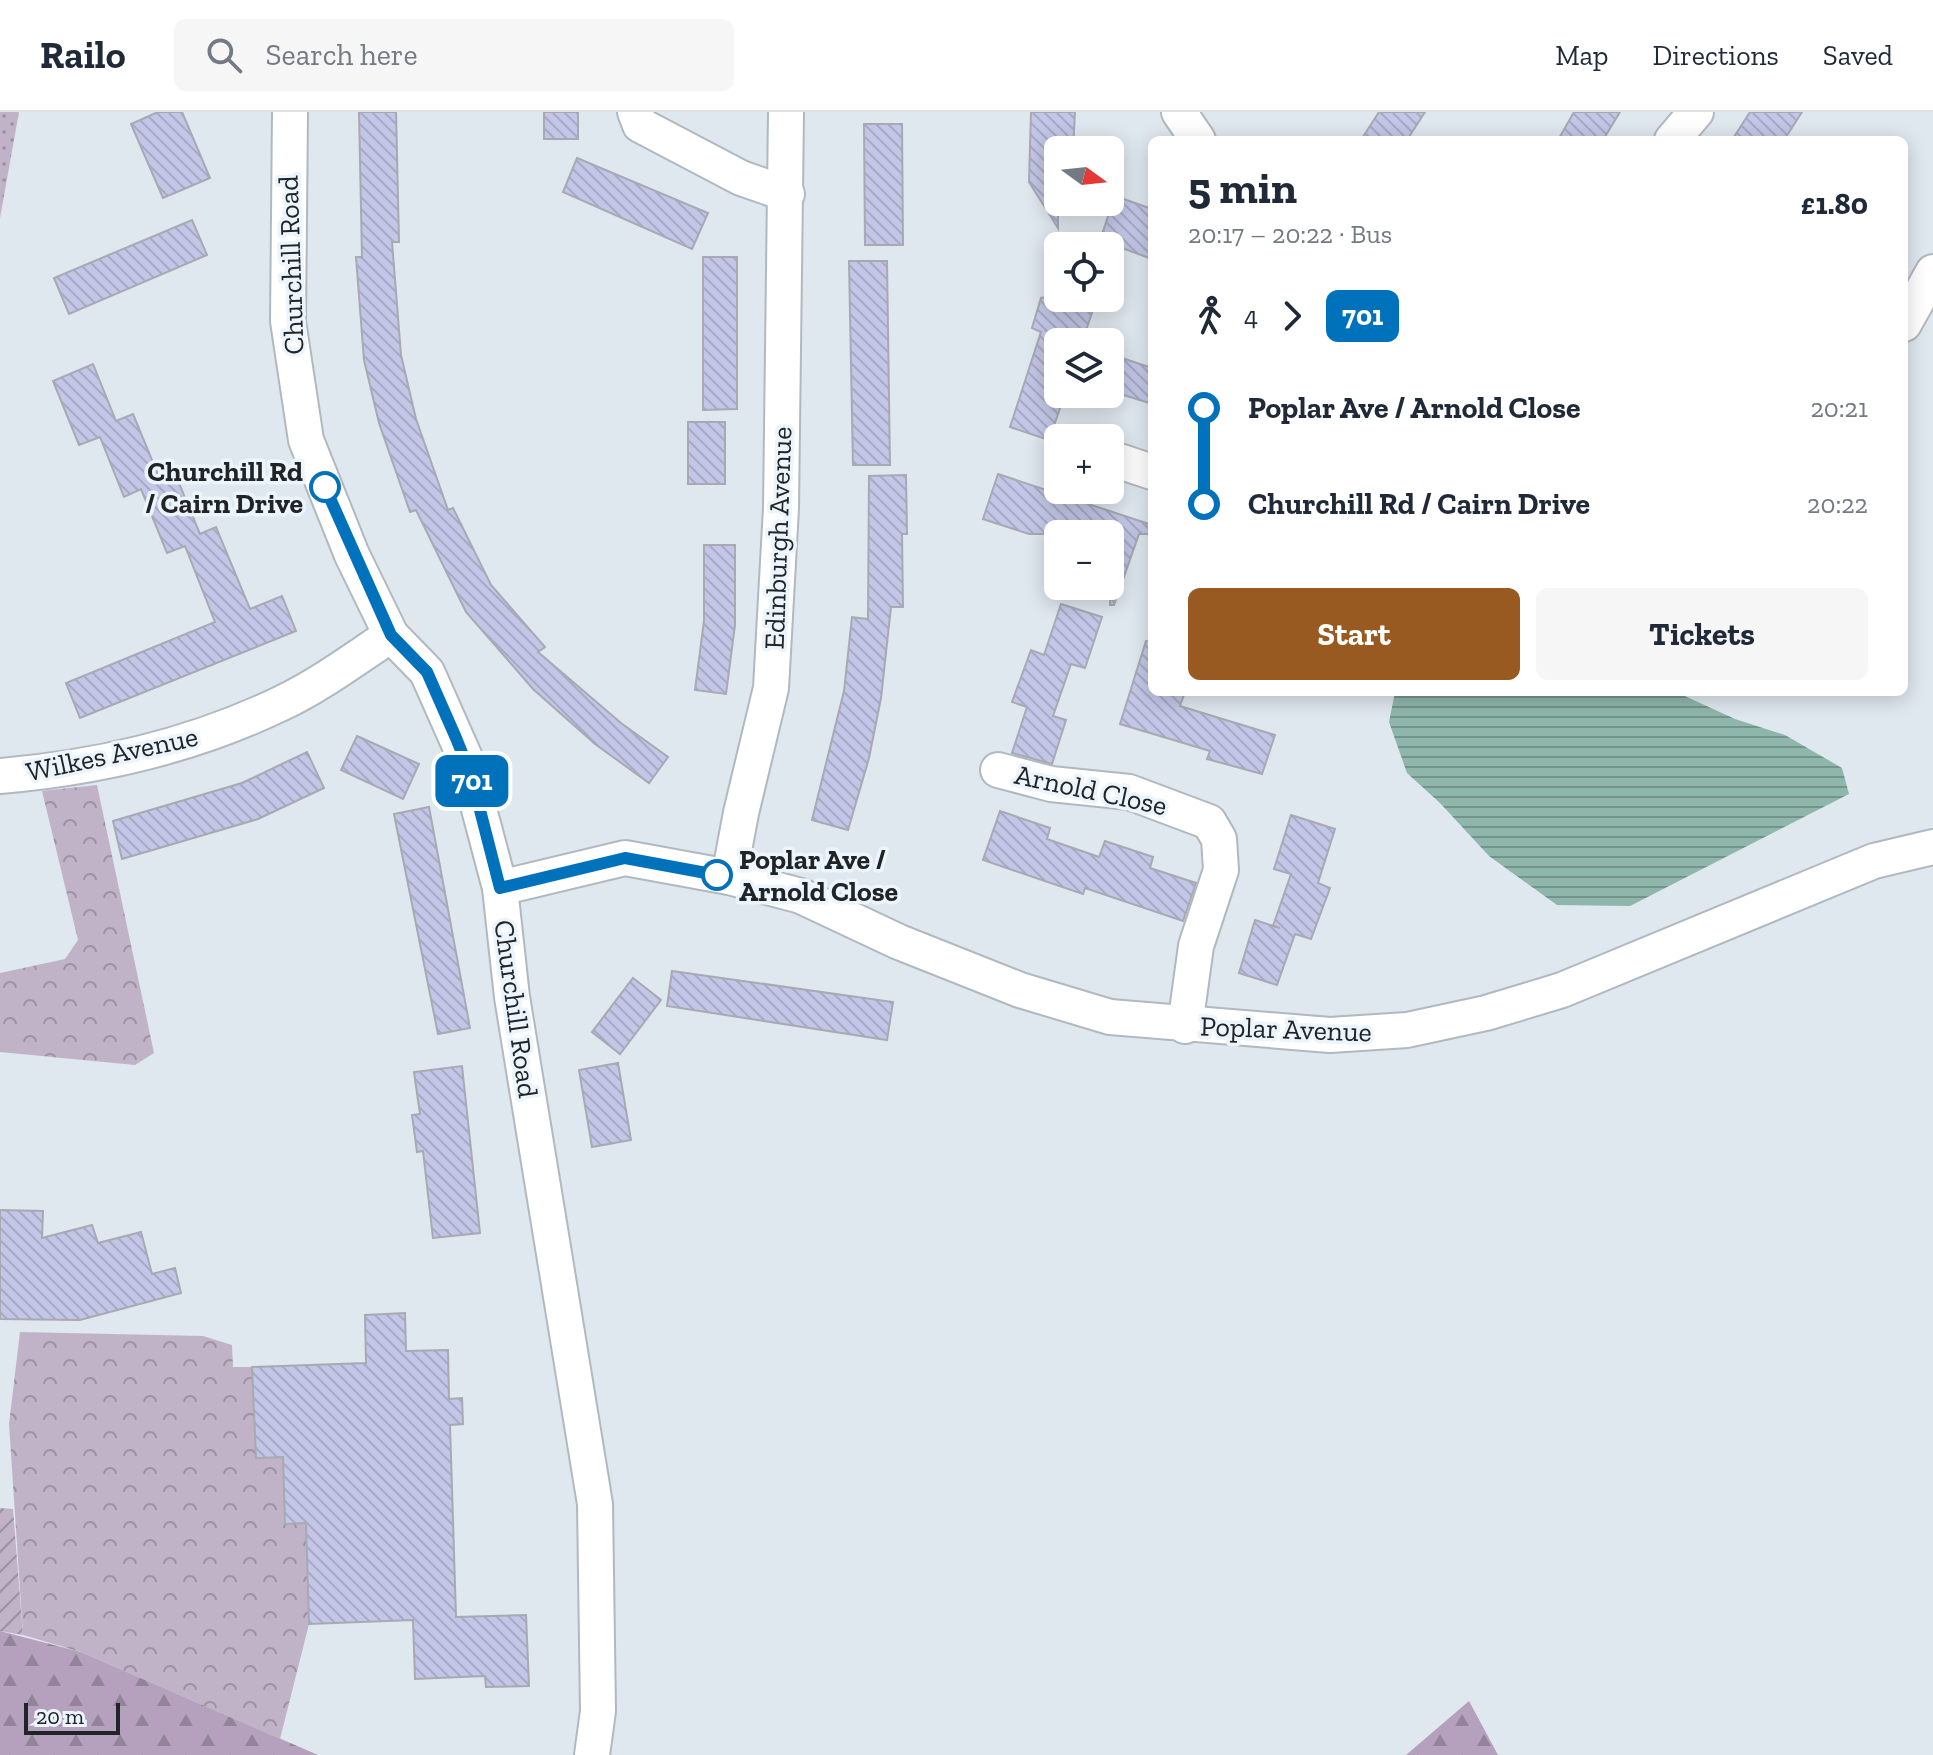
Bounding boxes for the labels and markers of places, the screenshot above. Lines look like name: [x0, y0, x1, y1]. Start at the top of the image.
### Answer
place label: Churchill Rd / Cairn Drive: [145, 455, 303, 520]
marker: Churchill Rd / Cairn Drive: [310, 472, 340, 502]
place label: Poplar Ave / Arnold Close: [739, 843, 898, 908]
marker: Poplar Ave / Arnold Close: [702, 860, 732, 890]

